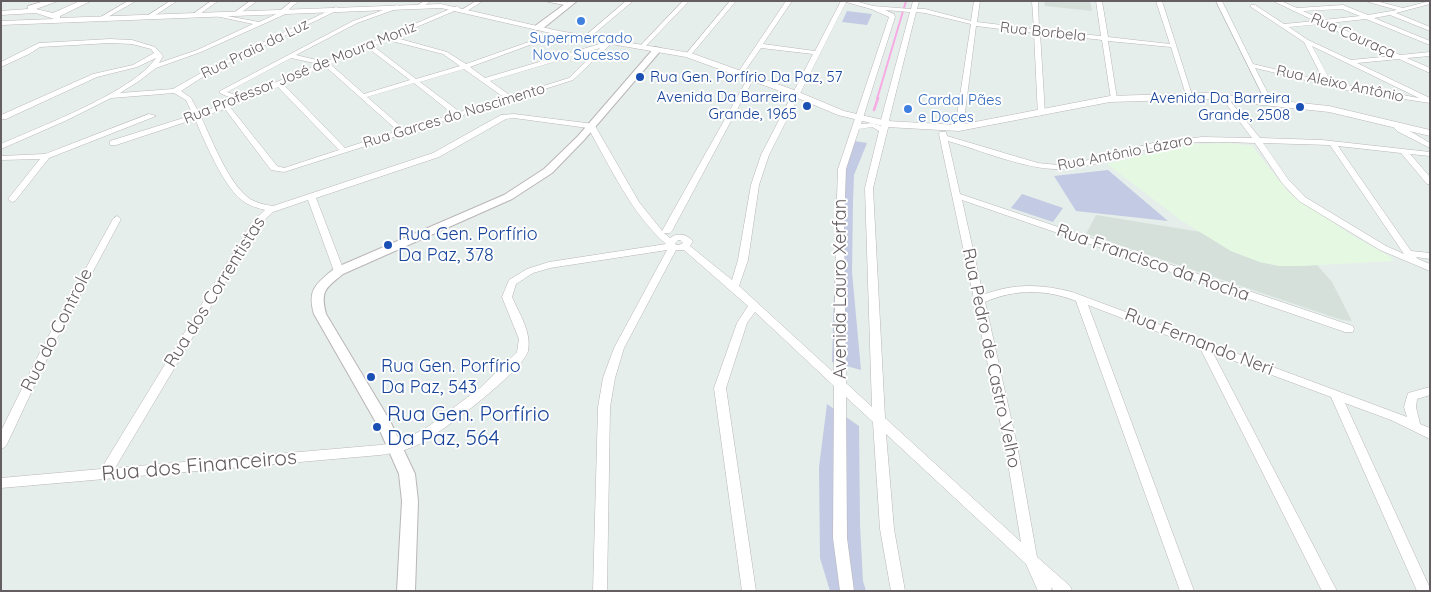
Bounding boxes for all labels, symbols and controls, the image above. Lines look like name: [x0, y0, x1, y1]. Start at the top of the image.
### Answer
street label: Rua Couraça: [1308, 9, 1398, 63]
street label: Rua Praia da Luz: [198, 15, 312, 83]
marker: Supermercado Novo Sucesso: [575, 15, 587, 27]
street label: Rua Professor José de Moura Moniz: [181, 18, 419, 128]
street label: Rua Borbela: [999, 19, 1087, 45]
place label: Supermercado Novo Sucesso: [530, 29, 632, 64]
street label: Rua Aleixo Antônio: [1275, 62, 1405, 106]
place label: Rua Gen. Porfírio Da Paz, 57: [650, 68, 842, 86]
marker: Rua Gen. Porfírio Da Paz, 57: [634, 71, 646, 83]
street label: Rua Garces do Nascimento: [361, 80, 547, 152]
place label: Avenida Da Barreira Grande, 1965: [657, 88, 797, 123]
place label: Avenida Da Barreira Grande, 2508: [1150, 89, 1290, 124]
place label: Cardal Pães e Doçes: [918, 91, 1002, 126]
marker: Avenida Da Barreira Grande, 1965: [801, 100, 813, 112]
marker: Avenida Da Barreira Grande, 2508: [1294, 101, 1306, 113]
marker: Cardal Pães e Doçes: [902, 103, 914, 115]
street label: Rua Antônio Lázaro: [1056, 131, 1194, 175]
street label: Avenida Lauro Xerfan: [830, 199, 852, 379]
street label: Rua dos Correntistas: [160, 213, 270, 371]
street label: Rua Francisco da Rocha: [1054, 220, 1252, 306]
place label: Rua Gen. Porfírio Da Paz, 378: [398, 224, 538, 266]
marker: Rua Gen. Porfírio Da Paz, 378: [382, 239, 394, 251]
street label: Rua Pedro de Castro Velho: [957, 246, 1025, 470]
street label: Rua do Controle: [17, 265, 97, 395]
street label: Rua Fernando Neri: [1122, 304, 1276, 380]
place label: Rua Gen. Porfírio Da Paz, 543: [381, 356, 521, 398]
marker: Rua Gen. Porfírio Da Paz, 543: [365, 371, 377, 383]
place label: Rua Gen. Porfírio Da Paz, 564: [387, 402, 550, 452]
marker: Rua Gen. Porfírio Da Paz, 564: [371, 421, 383, 433]
street label: Rua dos Financeiros: [100, 445, 298, 487]

